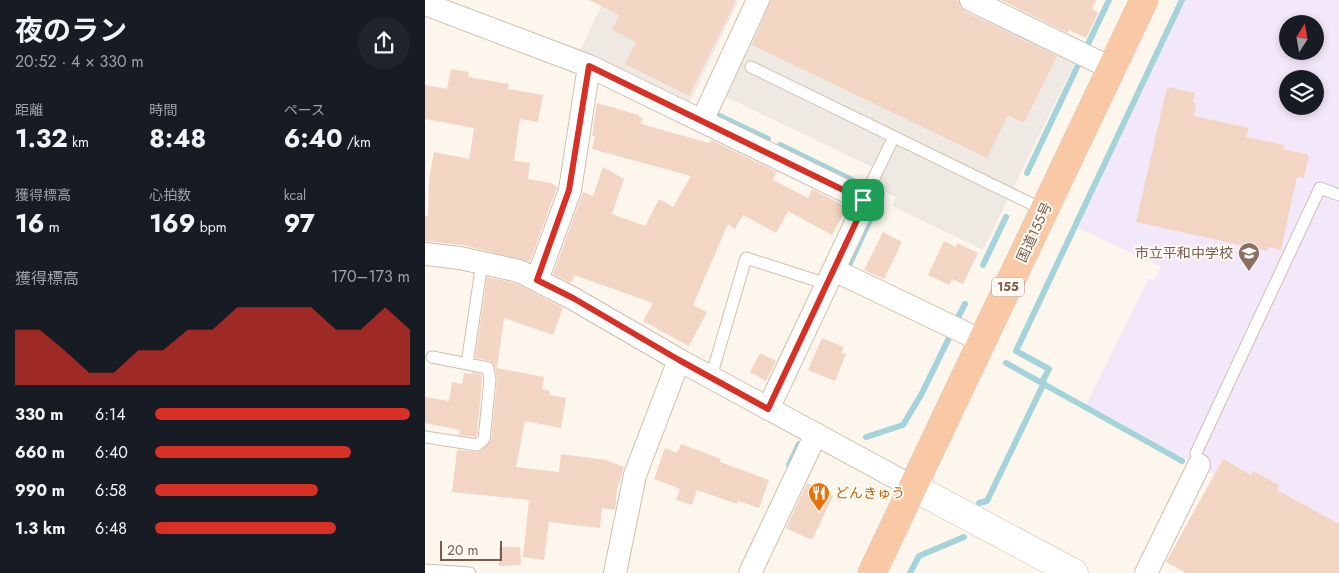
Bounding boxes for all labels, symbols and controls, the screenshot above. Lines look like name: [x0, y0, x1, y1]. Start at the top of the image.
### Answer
text: 夜のラン: [15, 10, 127, 51]
north arrow: [1279, 15, 1324, 60]
map controls: [1279, 15, 1324, 115]
button: share: [358, 17, 410, 69]
text: 20:52 · 4 × 330 m: [15, 50, 144, 73]
button: layers: [1279, 70, 1324, 115]
text: 距離: [15, 100, 43, 120]
text: 時間: [149, 100, 177, 120]
text: ペース: [284, 100, 325, 120]
text: 1.32: [15, 120, 68, 156]
text: 8:48: [149, 120, 206, 156]
text: 6:40: [284, 120, 342, 156]
text: km: [68, 132, 89, 152]
text: /km: [342, 132, 371, 152]
pin: [842, 179, 884, 221]
text: 獲得標高: [15, 185, 71, 205]
text: 心拍数: [149, 185, 191, 205]
text: kcal: [284, 185, 306, 205]
icon: arrive: [849, 186, 877, 214]
street label: 国道155号: [1011, 199, 1057, 265]
text: 16: [15, 205, 44, 241]
text: 169: [149, 205, 196, 241]
text: 97: [284, 205, 315, 241]
text: m: [44, 217, 60, 237]
text: bpm: [196, 217, 227, 237]
school or university icon: 市立平和中学校: [1237, 241, 1261, 272]
place label: 市立平和中学校: [1135, 243, 1233, 263]
text: 170–173 m: [331, 265, 410, 288]
text: 獲得標高: [15, 267, 79, 290]
road number: 155: [992, 278, 1024, 296]
text: 330 m: [15, 403, 63, 426]
text: 6:14: [95, 403, 126, 426]
text: 660 m: [15, 441, 65, 464]
text: 6:40: [95, 441, 128, 464]
text: 990 m: [15, 479, 65, 502]
text: 6:58: [95, 479, 127, 502]
restaurant icon: どんきゅう: [807, 481, 831, 512]
place label: どんきゅう: [835, 483, 905, 503]
text: 1.3 km: [15, 517, 65, 540]
text: 6:48: [95, 517, 127, 540]
scale bar: [440, 538, 503, 561]
text: 20 m: [447, 540, 479, 560]

